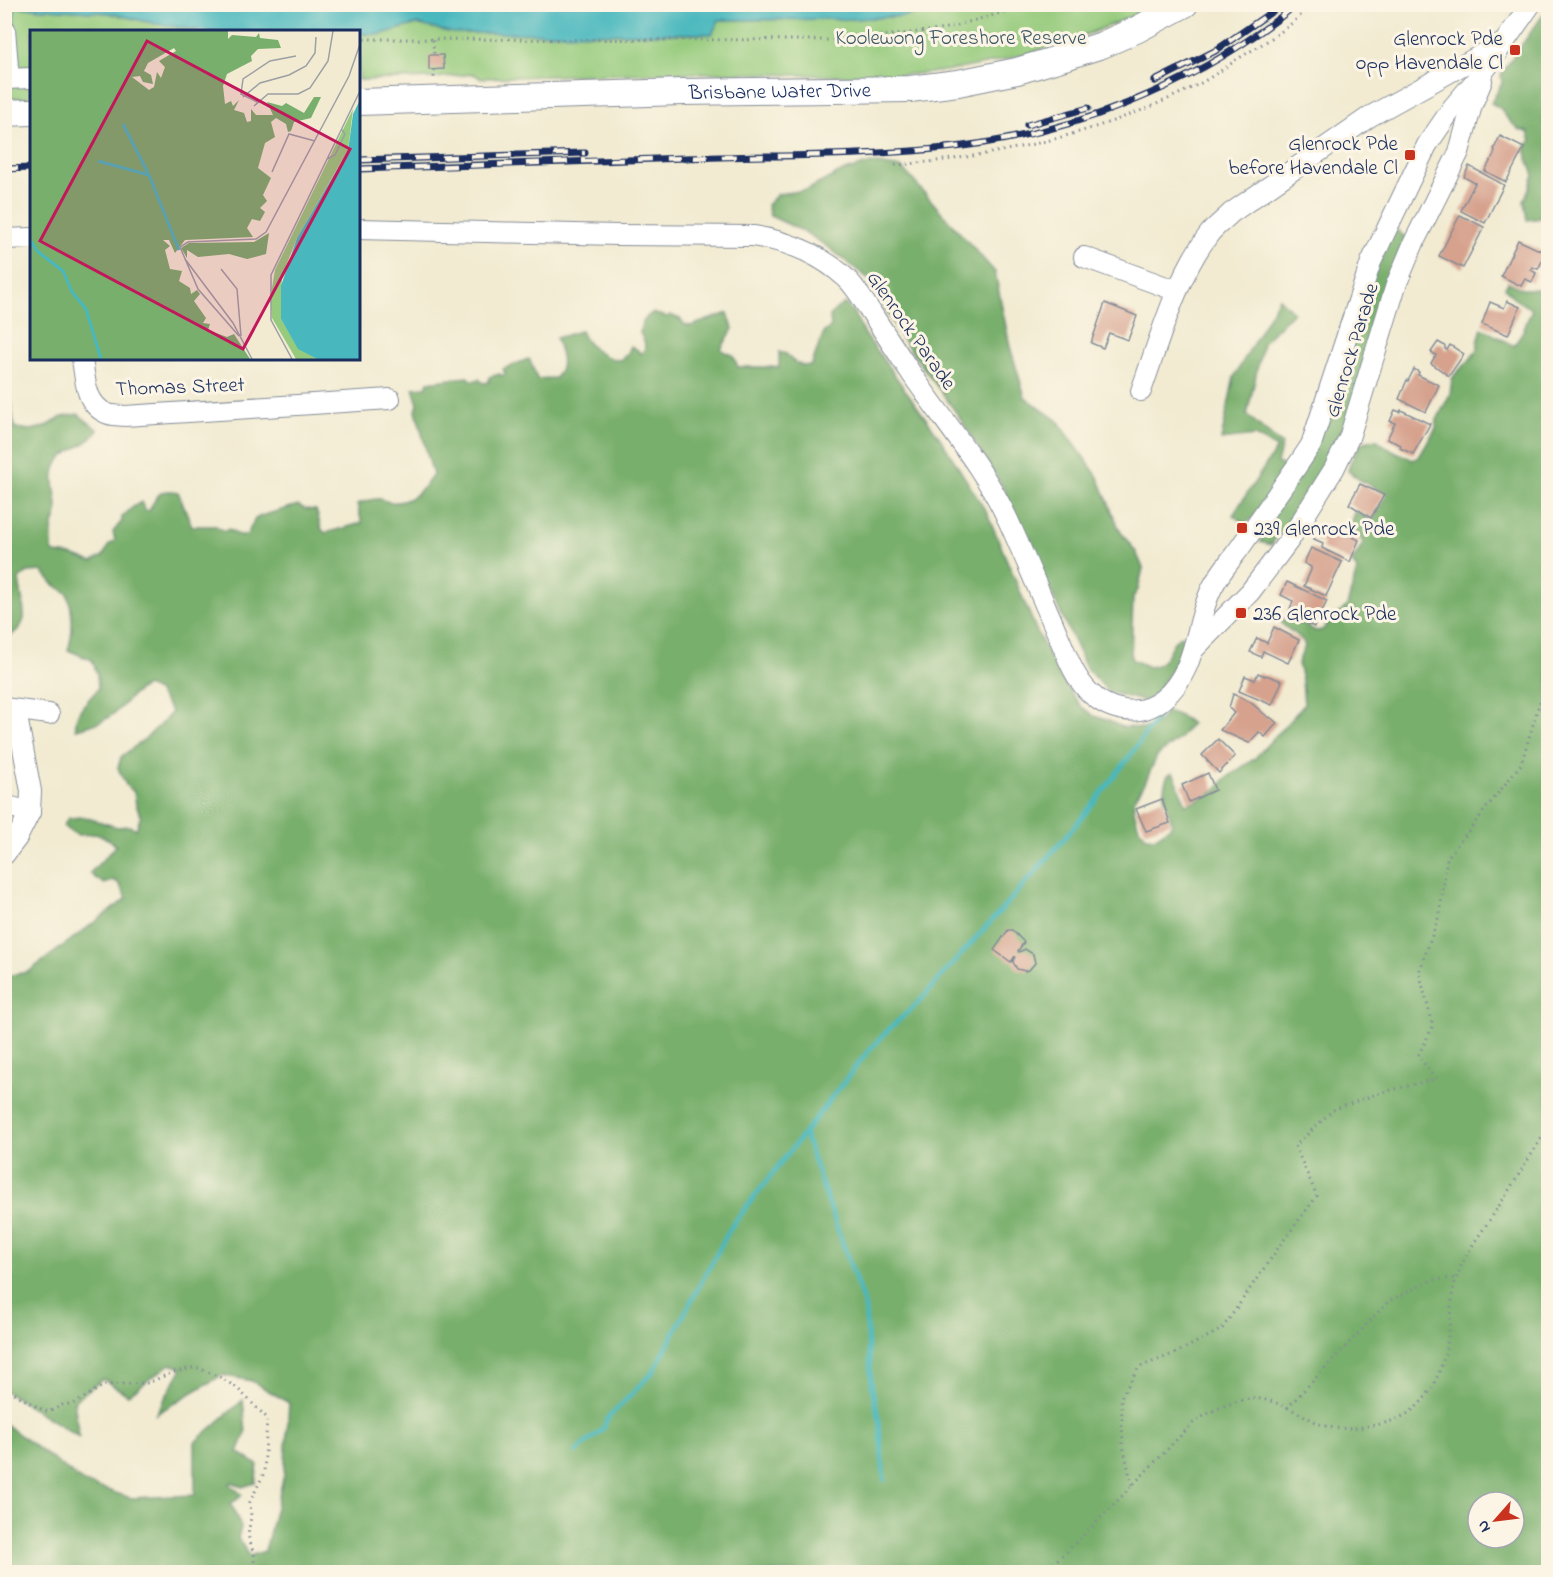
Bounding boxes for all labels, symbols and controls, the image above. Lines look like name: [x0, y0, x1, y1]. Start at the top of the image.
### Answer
park label: Koolewong Foreshore Reserve: [836, 24, 1087, 56]
place label: Glenrock Pde opp Havendale Cl: [1356, 25, 1504, 79]
inset map: [30, 30, 360, 360]
marker: Glenrock Pde opp Havendale Cl: [1508, 43, 1522, 57]
street label: Brisbane Water Drive: [687, 77, 872, 109]
place label: Glenrock Pde before Havendale Cl: [1229, 130, 1399, 184]
marker: Glenrock Pde before Havendale Cl: [1403, 148, 1417, 162]
street label: Glenrock Parade: [858, 266, 963, 397]
street label: Glenrock Parade: [1318, 279, 1388, 421]
street label: Thomas Street: [115, 371, 245, 405]
place label: 239 Glenrock Pde: [1254, 515, 1395, 545]
marker: 239 Glenrock Pde: [1235, 521, 1249, 535]
place label: 236 Glenrock Pde: [1253, 600, 1397, 630]
marker: 236 Glenrock Pde: [1234, 606, 1248, 620]
north arrow: [1466, 1490, 1526, 1550]
text: N: [1471, 1516, 1498, 1537]

